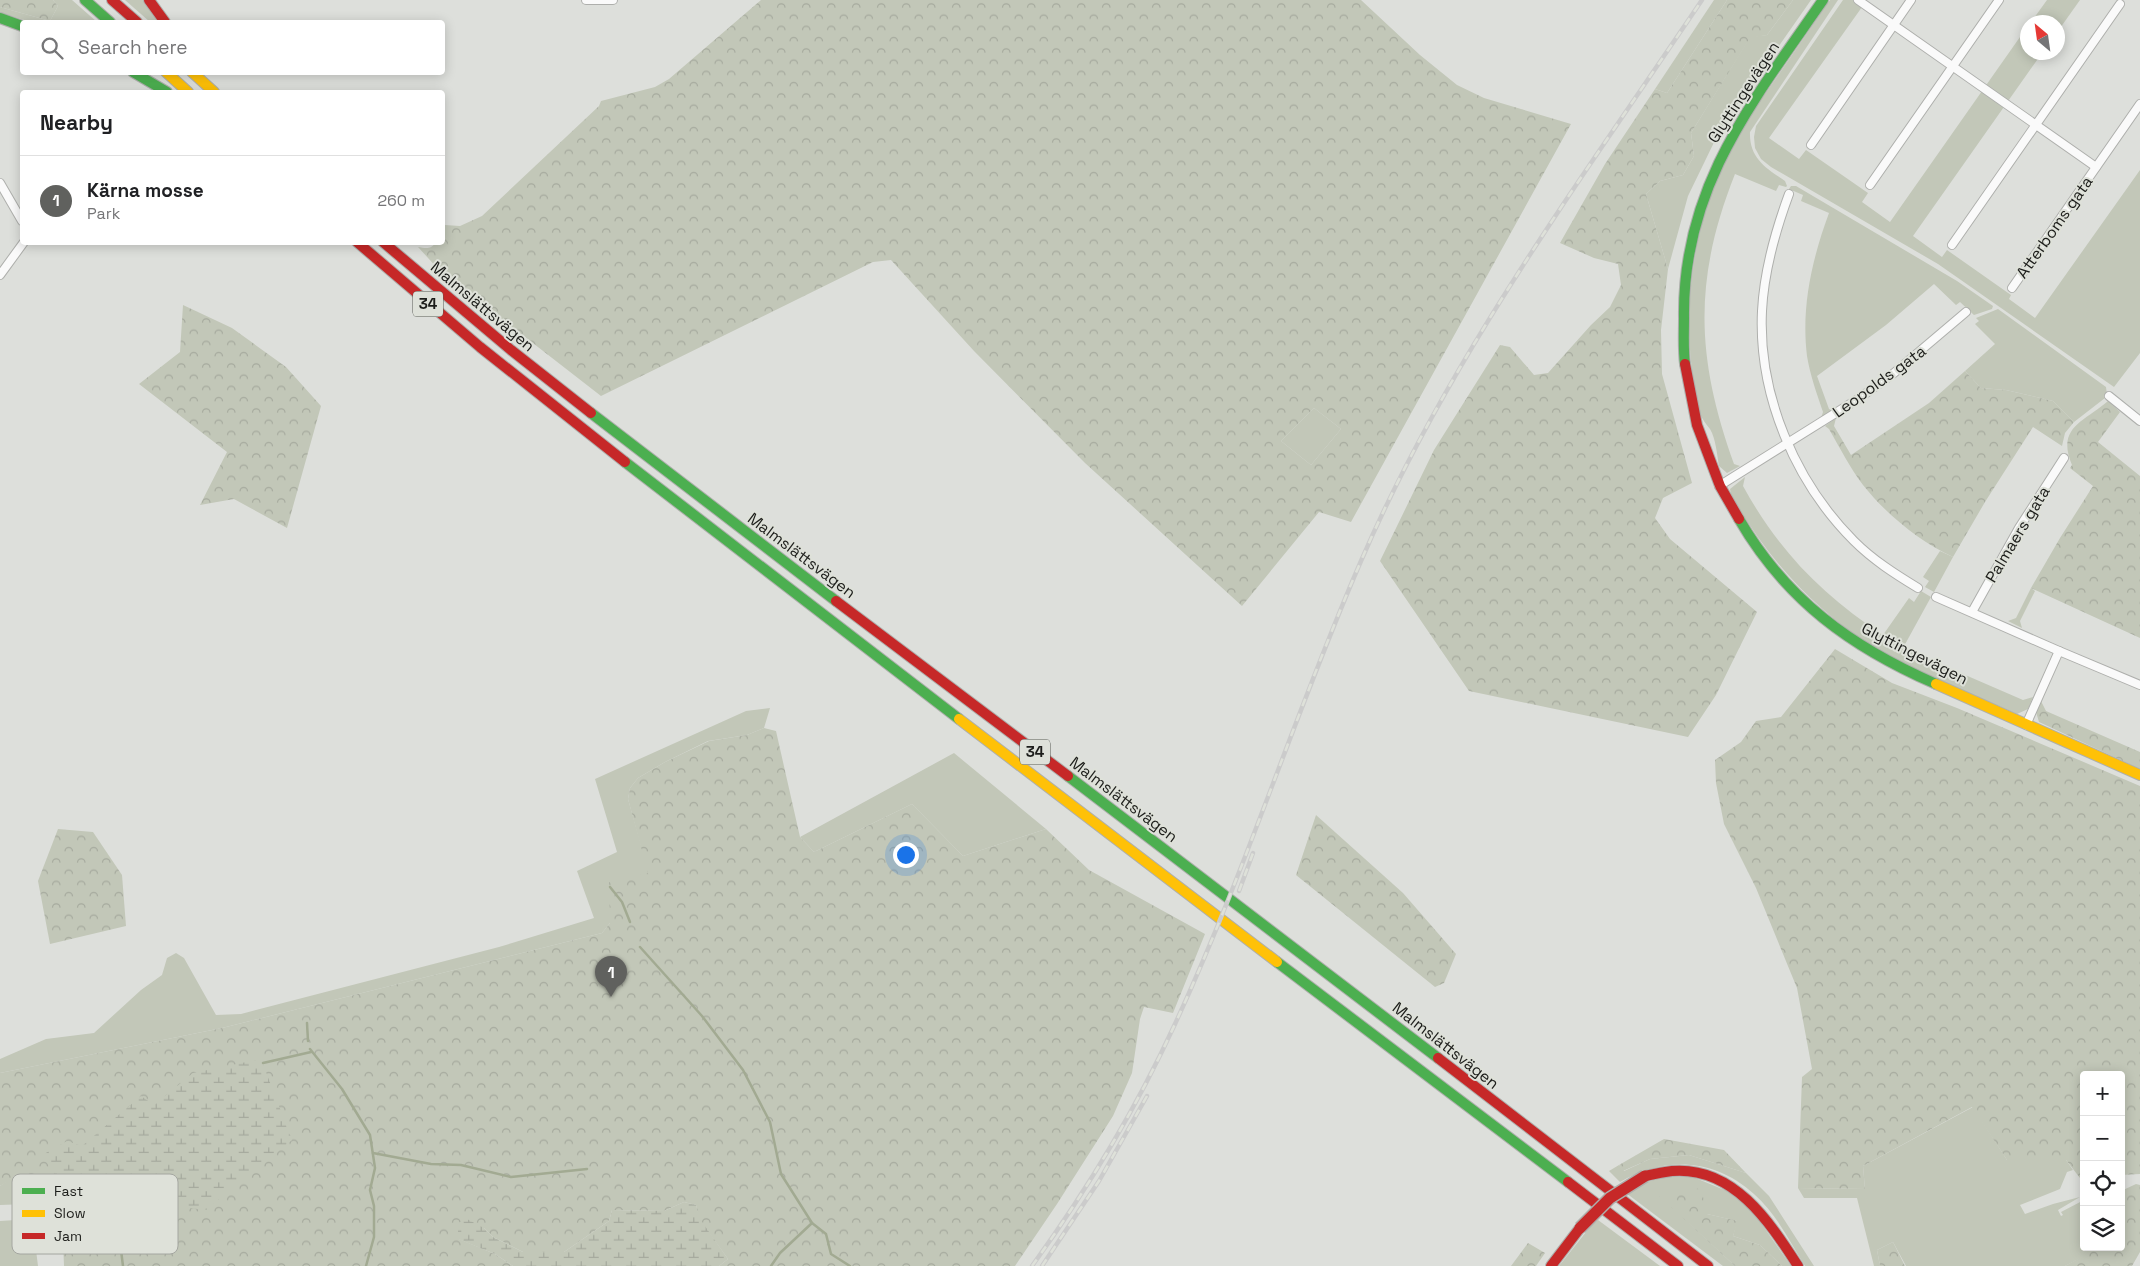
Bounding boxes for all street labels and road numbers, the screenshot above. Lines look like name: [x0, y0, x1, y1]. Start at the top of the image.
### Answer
street label: Glyttingevägen: [1703, 38, 1784, 147]
street label: Atterboms gata: [2011, 172, 2097, 282]
street label: Malmslättsvägen: [426, 257, 539, 356]
road number: 34: [413, 292, 443, 316]
street label: Leopolds gata: [1828, 340, 1930, 422]
street label: Palmaers gata: [1980, 482, 2054, 586]
street label: Malmslättsvägen: [744, 508, 860, 603]
street label: Glyttingevägen: [1858, 618, 1972, 689]
road number: 34: [1020, 740, 1050, 764]
street label: Malmslättsvägen: [1066, 752, 1182, 847]
street label: Malmslättsvägen: [1388, 997, 1503, 1094]

